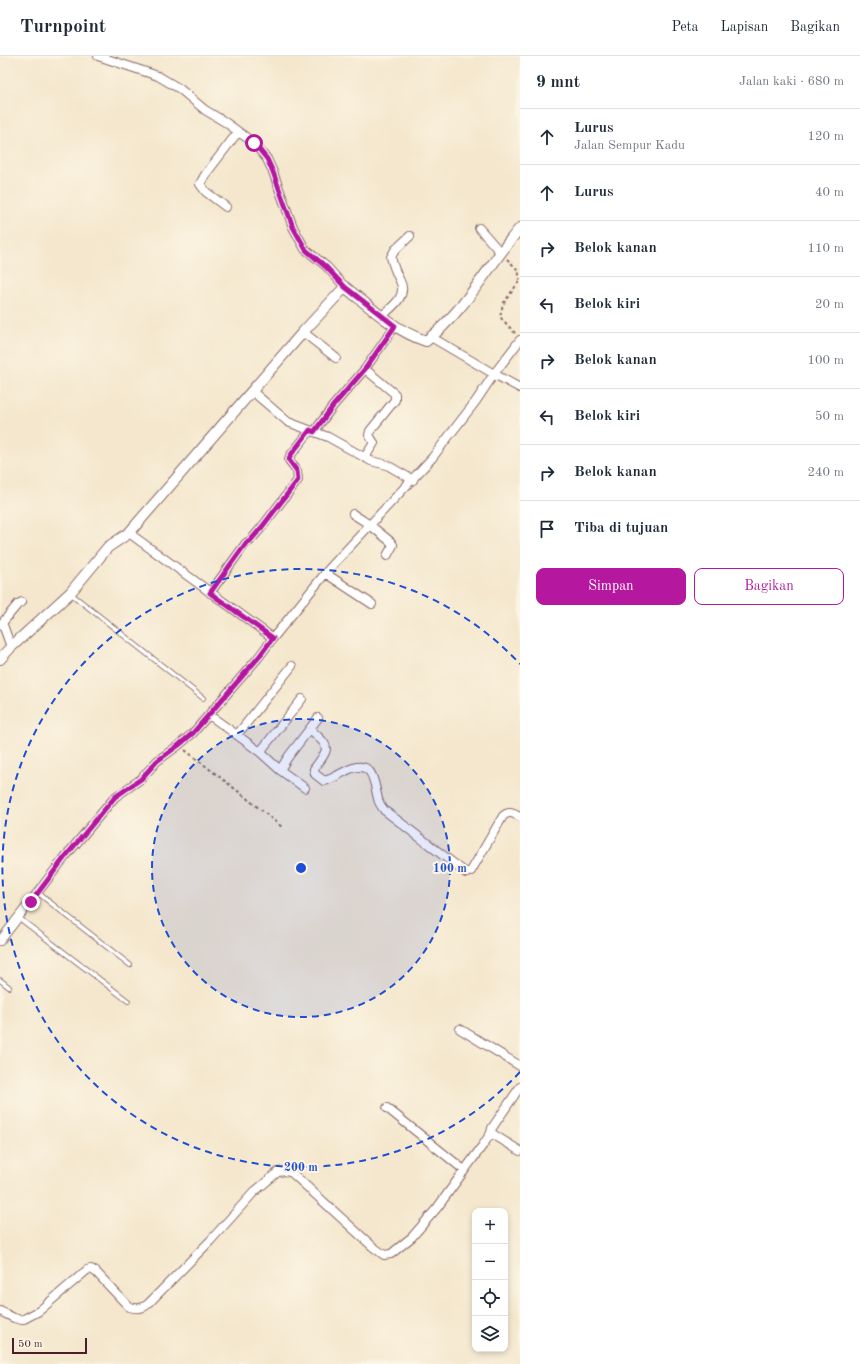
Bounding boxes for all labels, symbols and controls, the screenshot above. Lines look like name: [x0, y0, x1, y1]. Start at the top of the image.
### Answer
text: Turnpoint: [20, 18, 106, 37]
text: Peta: [671, 20, 698, 34]
text: Lapisan: [720, 20, 768, 34]
text: Bagikan: [790, 20, 840, 34]
text: 9 mnt: [536, 74, 580, 91]
text: Jalan kaki · 680 m: [739, 75, 844, 88]
text: Lurus: [574, 121, 614, 136]
icon: ahead: [536, 126, 558, 148]
text: 120 m: [807, 130, 844, 143]
route start: [245, 134, 263, 152]
text: Jalan Sempur Kadu: [574, 139, 685, 152]
icon: ahead: [536, 182, 558, 204]
text: Lurus: [574, 185, 614, 200]
text: 40 m: [815, 186, 844, 199]
icon: right: [536, 238, 558, 260]
text: Belok kanan: [574, 241, 657, 256]
text: 110 m: [807, 242, 844, 255]
icon: left: [536, 294, 558, 316]
text: Belok kiri: [574, 297, 640, 312]
text: 20 m: [815, 298, 844, 311]
icon: right: [536, 350, 558, 372]
text: Belok kanan: [574, 353, 657, 368]
text: 100 m: [807, 354, 844, 367]
icon: left: [536, 406, 558, 428]
text: Belok kiri: [574, 409, 640, 424]
text: 50 m: [815, 410, 844, 423]
icon: right: [536, 462, 558, 484]
text: Belok kanan: [574, 465, 657, 480]
text: 240 m: [807, 466, 844, 479]
icon: arrive: [536, 518, 558, 540]
text: Tiba di tujuan: [574, 521, 668, 536]
button: Simpan: [536, 568, 686, 605]
button: Bagikan: [694, 568, 844, 605]
centre of rings: [294, 861, 308, 875]
text: 100 m: [433, 863, 467, 875]
route end: [22, 893, 40, 911]
text: 200 m: [284, 1162, 318, 1174]
map controls: [472, 1208, 508, 1352]
button: +: [472, 1208, 508, 1244]
button: −: [472, 1244, 508, 1280]
button: locate: [472, 1280, 508, 1316]
button: layers: [472, 1316, 508, 1352]
scale bar: [12, 1336, 87, 1355]
text: 50 m: [18, 1339, 43, 1350]

